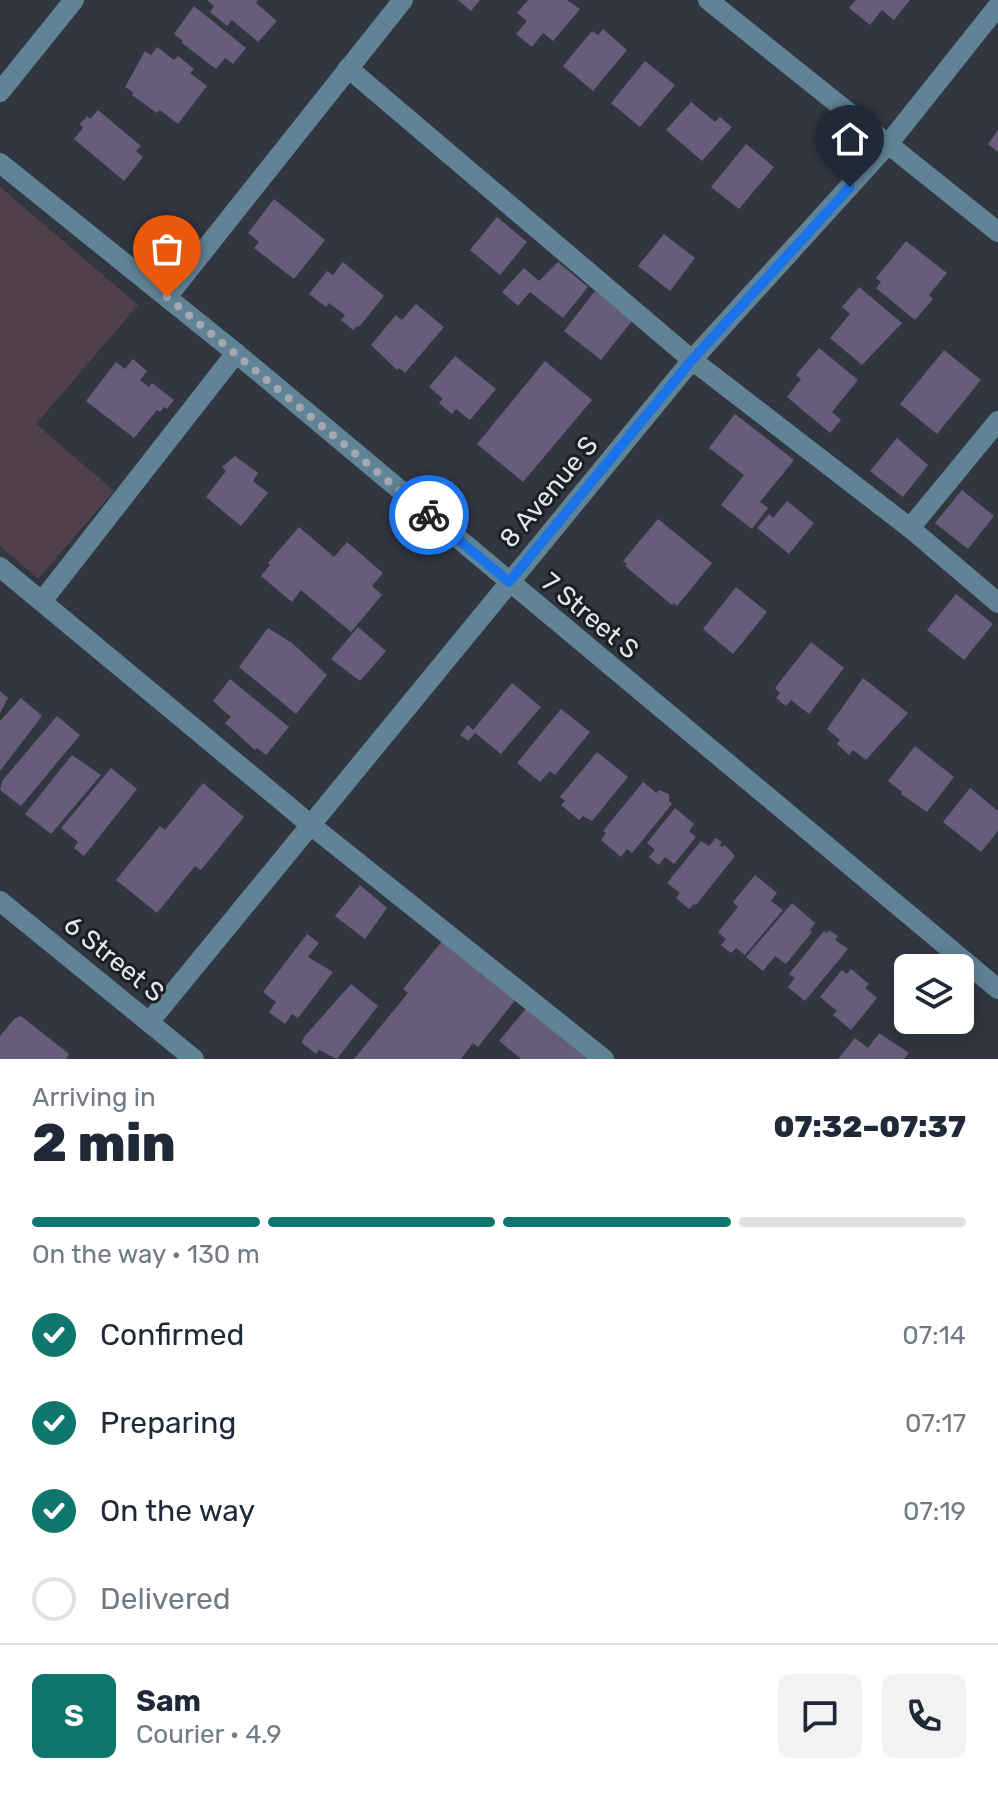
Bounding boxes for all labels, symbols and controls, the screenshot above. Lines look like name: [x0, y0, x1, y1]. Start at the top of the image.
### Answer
pin: [816, 105, 884, 187]
icon: home: [828, 117, 872, 161]
pin: [133, 215, 201, 297]
icon: bag: [145, 227, 189, 271]
street label: 8 Avenue S: [493, 430, 605, 554]
courier: [389, 475, 469, 555]
icon: bike: [407, 493, 451, 537]
street label: 7 Street S: [535, 566, 645, 666]
street label: 6 Street S: [58, 909, 170, 1009]
map controls: [894, 954, 974, 1034]
button: layers: [894, 954, 974, 1034]
text: Arriving in: [32, 1082, 156, 1113]
text: 07:32–07:37: [774, 1109, 966, 1145]
text: 2 min: [32, 1112, 176, 1174]
text: On the way · 130 m: [32, 1239, 260, 1270]
icon: check: [32, 1313, 76, 1357]
text: Confirmed: [100, 1317, 244, 1353]
text: 07:14: [902, 1320, 966, 1351]
icon: check: [32, 1401, 76, 1445]
text: Preparing: [100, 1405, 236, 1441]
text: 07:17: [905, 1408, 966, 1439]
icon: check: [32, 1489, 76, 1533]
text: On the way: [100, 1493, 255, 1529]
text: 07:19: [903, 1496, 966, 1527]
text: Delivered: [100, 1581, 231, 1617]
button: chat: [778, 1674, 862, 1758]
button: phone: [882, 1674, 966, 1758]
text: Sam: [136, 1683, 201, 1719]
text: S: [64, 1698, 84, 1734]
text: Courier · 4.9: [136, 1719, 282, 1750]

